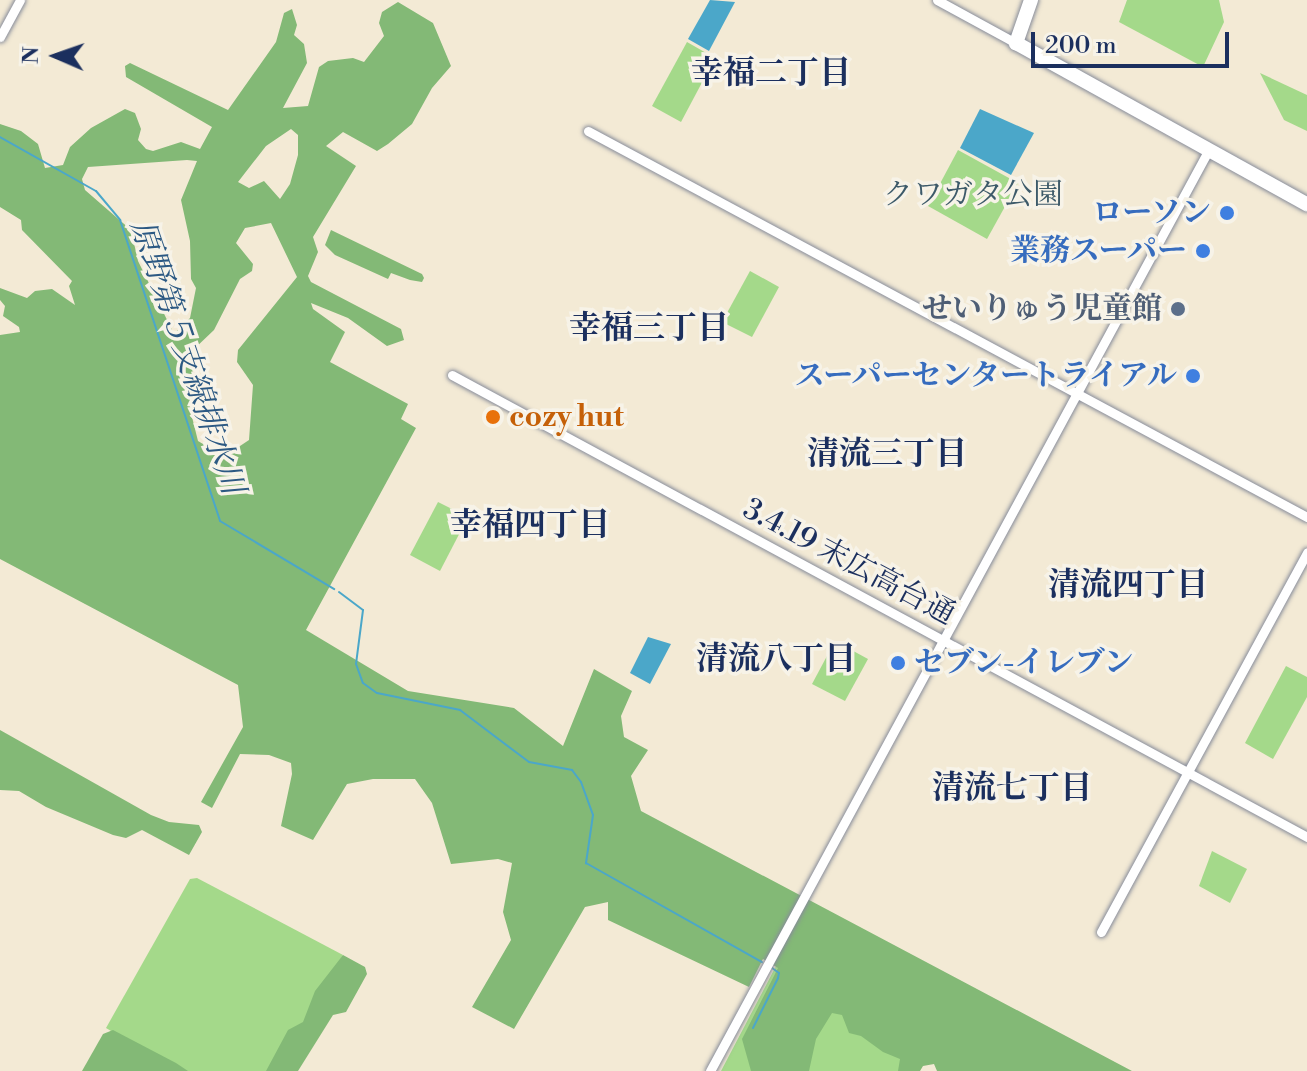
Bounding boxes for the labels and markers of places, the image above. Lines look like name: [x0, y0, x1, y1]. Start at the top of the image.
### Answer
place label: ローソン: [1091, 195, 1211, 231]
marker: ローソン: [1218, 204, 1236, 222]
place label: 業務スーパー: [1009, 233, 1187, 269]
marker: 業務スーパー: [1194, 242, 1212, 260]
place label: せいりゅう児童館: [922, 291, 1162, 327]
marker: せいりゅう児童館: [1169, 300, 1187, 318]
place label: スーパーセンタートライアル: [789, 358, 1177, 394]
marker: スーパーセンタートライアル: [1184, 367, 1202, 385]
place label: cozy hut: [509, 399, 624, 435]
marker: cozy hut: [484, 408, 502, 426]
place label: セブン-イレブン: [914, 645, 1136, 681]
marker: セブン-イレブン: [889, 654, 907, 672]

